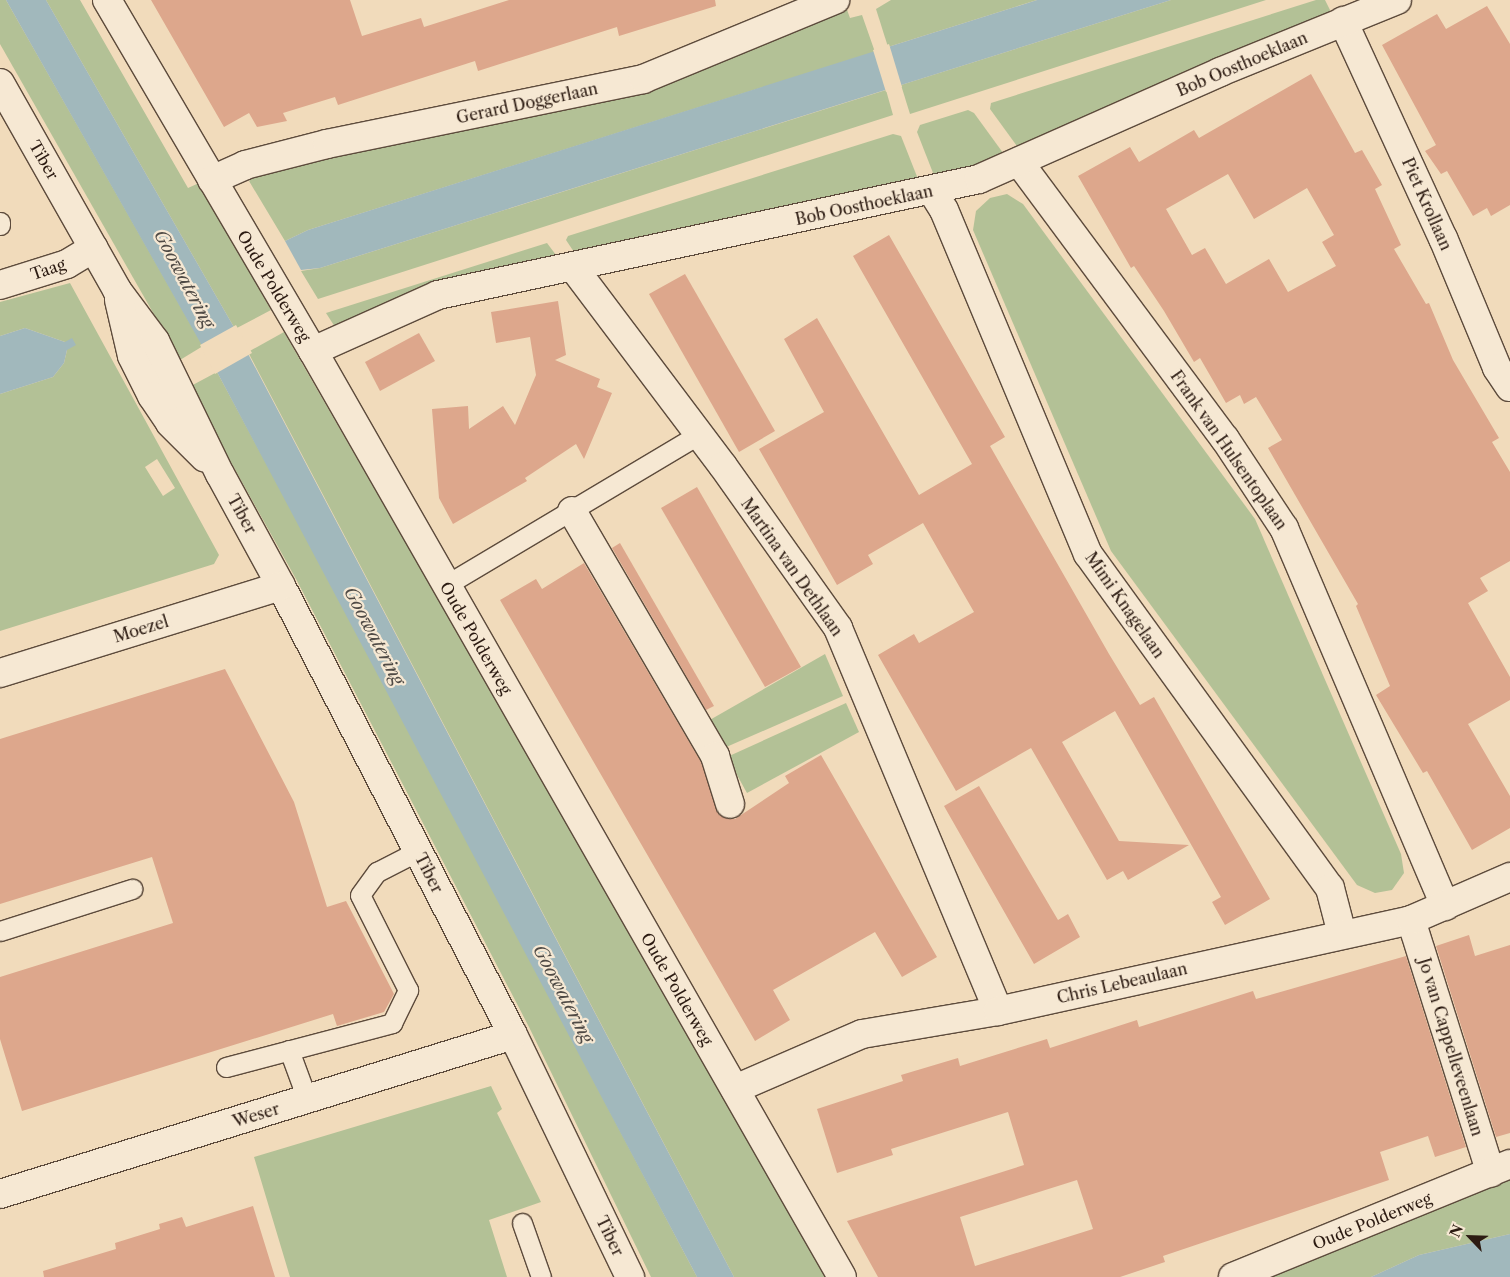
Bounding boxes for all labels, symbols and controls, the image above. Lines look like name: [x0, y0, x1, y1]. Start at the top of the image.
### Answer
street label: Bob Oosthoeklaan: [1174, 28, 1310, 100]
street label: Gerard Doggerlaan: [454, 79, 600, 127]
street label: Tiber: [25, 137, 63, 183]
street label: Piet Krollaan: [1398, 155, 1456, 253]
street label: Bob Oosthoeklaan: [793, 181, 935, 229]
water label: Goowatering: [149, 226, 219, 332]
street label: Oude Polderweg: [233, 227, 315, 345]
street label: Taag: [28, 254, 68, 284]
street label: Frank van Hulsentoplaan: [1166, 366, 1292, 534]
street label: Tiber: [223, 491, 261, 537]
street label: Martina van Dethlaan: [737, 494, 847, 640]
street label: Mimi Knagelaan: [1081, 548, 1169, 662]
street label: Oude Polderweg: [436, 578, 516, 698]
water label: Goowatering: [339, 583, 409, 689]
street label: Moezel: [111, 612, 171, 646]
street label: Tiber: [411, 850, 447, 896]
street label: Oude Polderweg: [637, 929, 717, 1049]
water label: Goowatering: [528, 941, 598, 1047]
street label: Jo van Cappelleveenlaan: [1415, 955, 1487, 1139]
street label: Chris Lebeaulaan: [1055, 959, 1189, 1007]
street label: Weser: [230, 1099, 282, 1131]
street label: Oude Polderweg: [1310, 1188, 1434, 1254]
north arrow: [1445, 1212, 1495, 1262]
street label: Tiber: [592, 1213, 628, 1259]
text: N: [1446, 1222, 1467, 1240]

